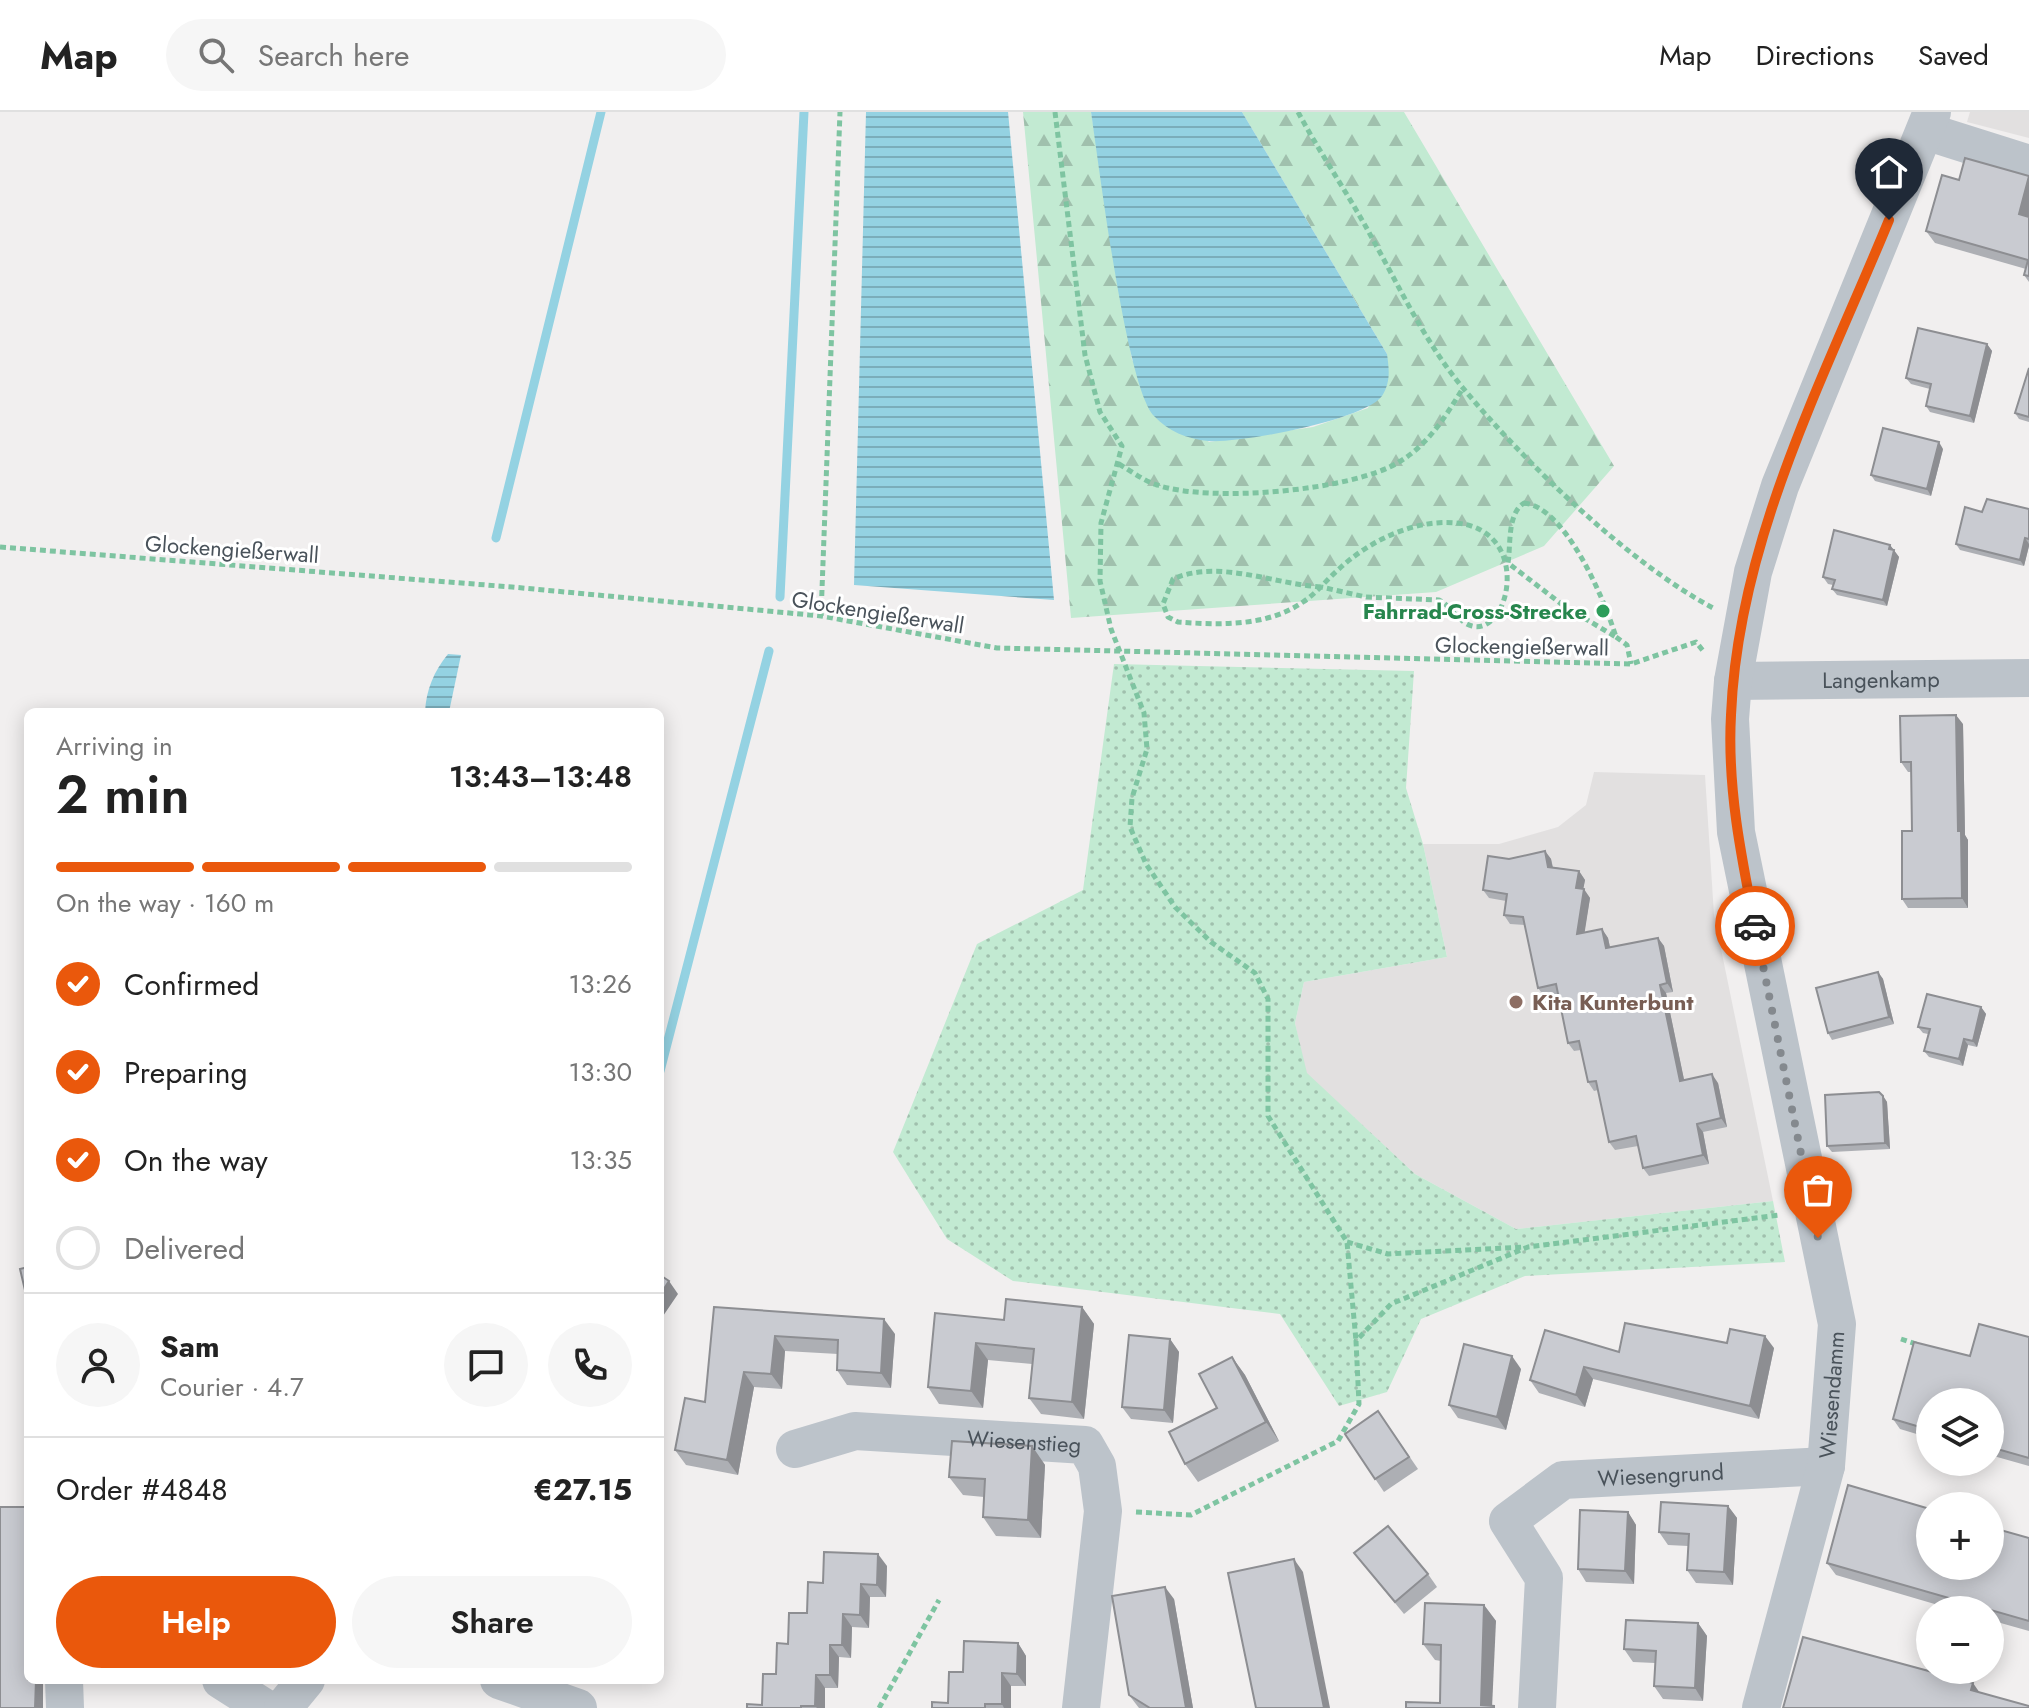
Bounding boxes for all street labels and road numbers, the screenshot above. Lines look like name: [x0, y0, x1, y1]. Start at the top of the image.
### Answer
street label: Glockengießerwall: [144, 527, 320, 571]
street label: Glockengießerwall: [790, 583, 966, 641]
street label: Glockengießerwall: [1435, 628, 1609, 664]
street label: Langenkamp: [1822, 663, 1940, 696]
street label: Wiesendamm: [1811, 1330, 1852, 1460]
street label: Wiesenstieg: [966, 1422, 1082, 1461]
street label: Wiesengrund: [1597, 1455, 1725, 1494]

